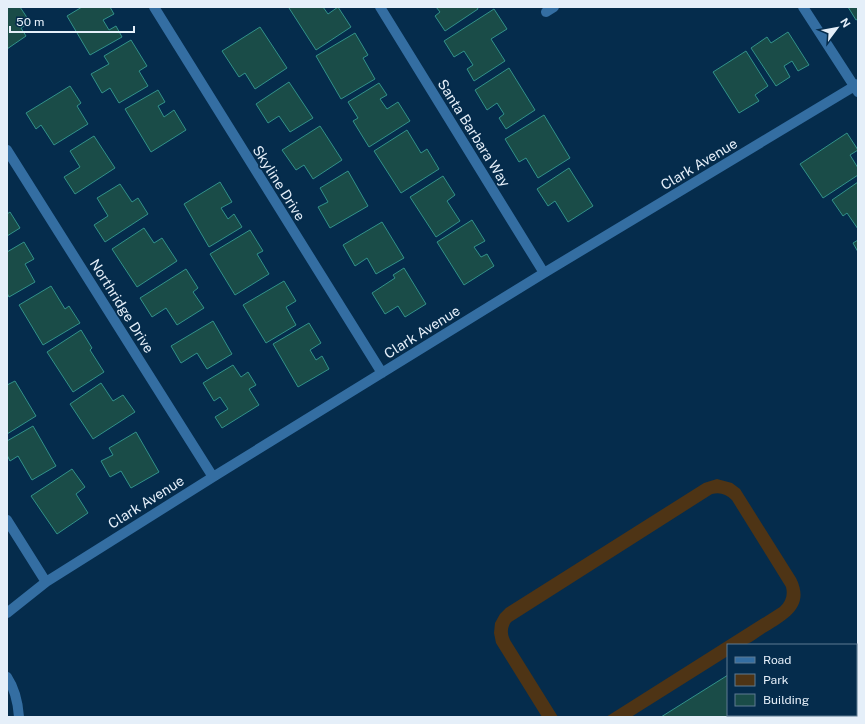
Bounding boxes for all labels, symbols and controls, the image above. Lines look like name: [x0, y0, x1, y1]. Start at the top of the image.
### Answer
scale bar: [10, 8, 134, 34]
north arrow: [817, 8, 857, 48]
text: 50 m: [16, 15, 44, 29]
text: N: [838, 16, 853, 30]
street label: Santa Barbara Way: [434, 76, 514, 190]
street label: Clark Avenue: [658, 135, 740, 193]
street label: Skyline Drive: [250, 143, 308, 224]
street label: Northridge Drive: [87, 256, 157, 356]
street label: Clark Avenue: [381, 302, 463, 362]
street label: Clark Avenue: [105, 472, 187, 532]
legend: [727, 644, 857, 716]
text: Road: [763, 653, 791, 667]
text: Park: [763, 673, 789, 687]
text: Building: [763, 693, 809, 707]

